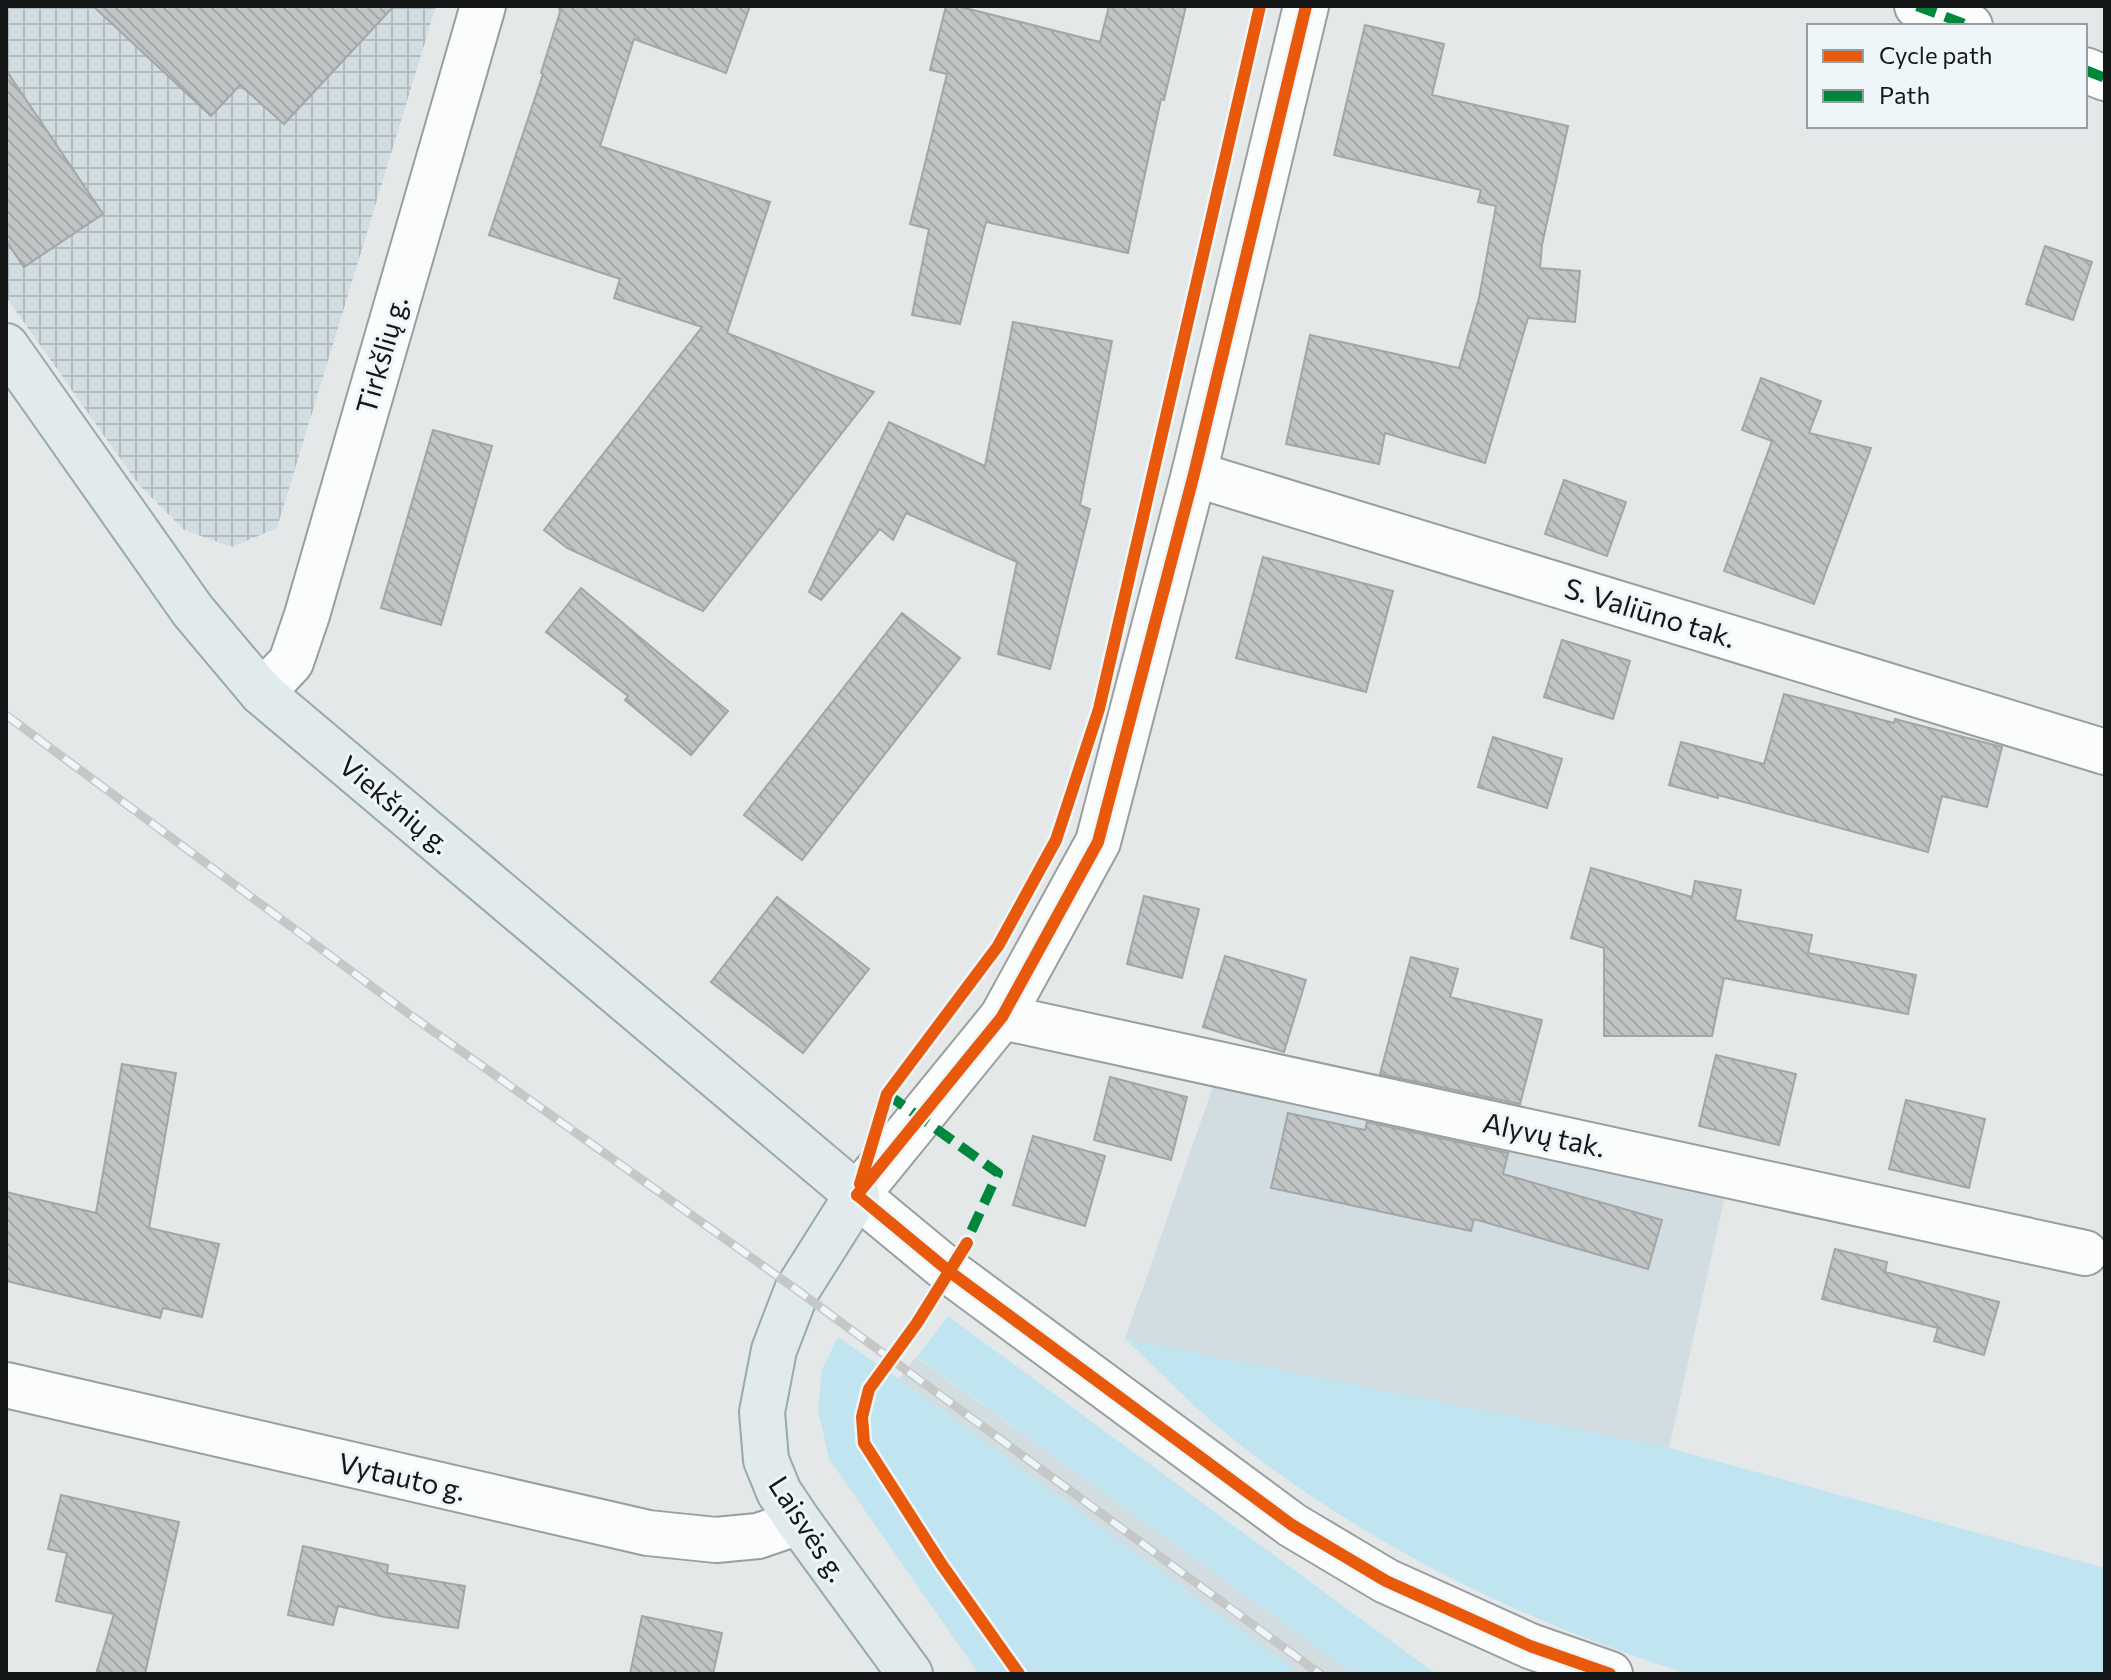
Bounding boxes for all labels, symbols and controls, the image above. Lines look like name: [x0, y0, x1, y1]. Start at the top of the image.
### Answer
legend: [1807, 24, 2087, 128]
text: Cycle path: [1879, 40, 1993, 69]
text: Path: [1879, 80, 1930, 109]
street label: Tirkšlių g.: [348, 292, 414, 418]
street label: S. Valiūno tak.: [1561, 570, 1740, 654]
street label: Viekšnių g.: [333, 748, 458, 861]
street label: Alyvų tak.: [1480, 1104, 1608, 1164]
street label: Vytauto g.: [335, 1445, 469, 1507]
street label: Laisvės g.: [762, 1469, 855, 1588]

